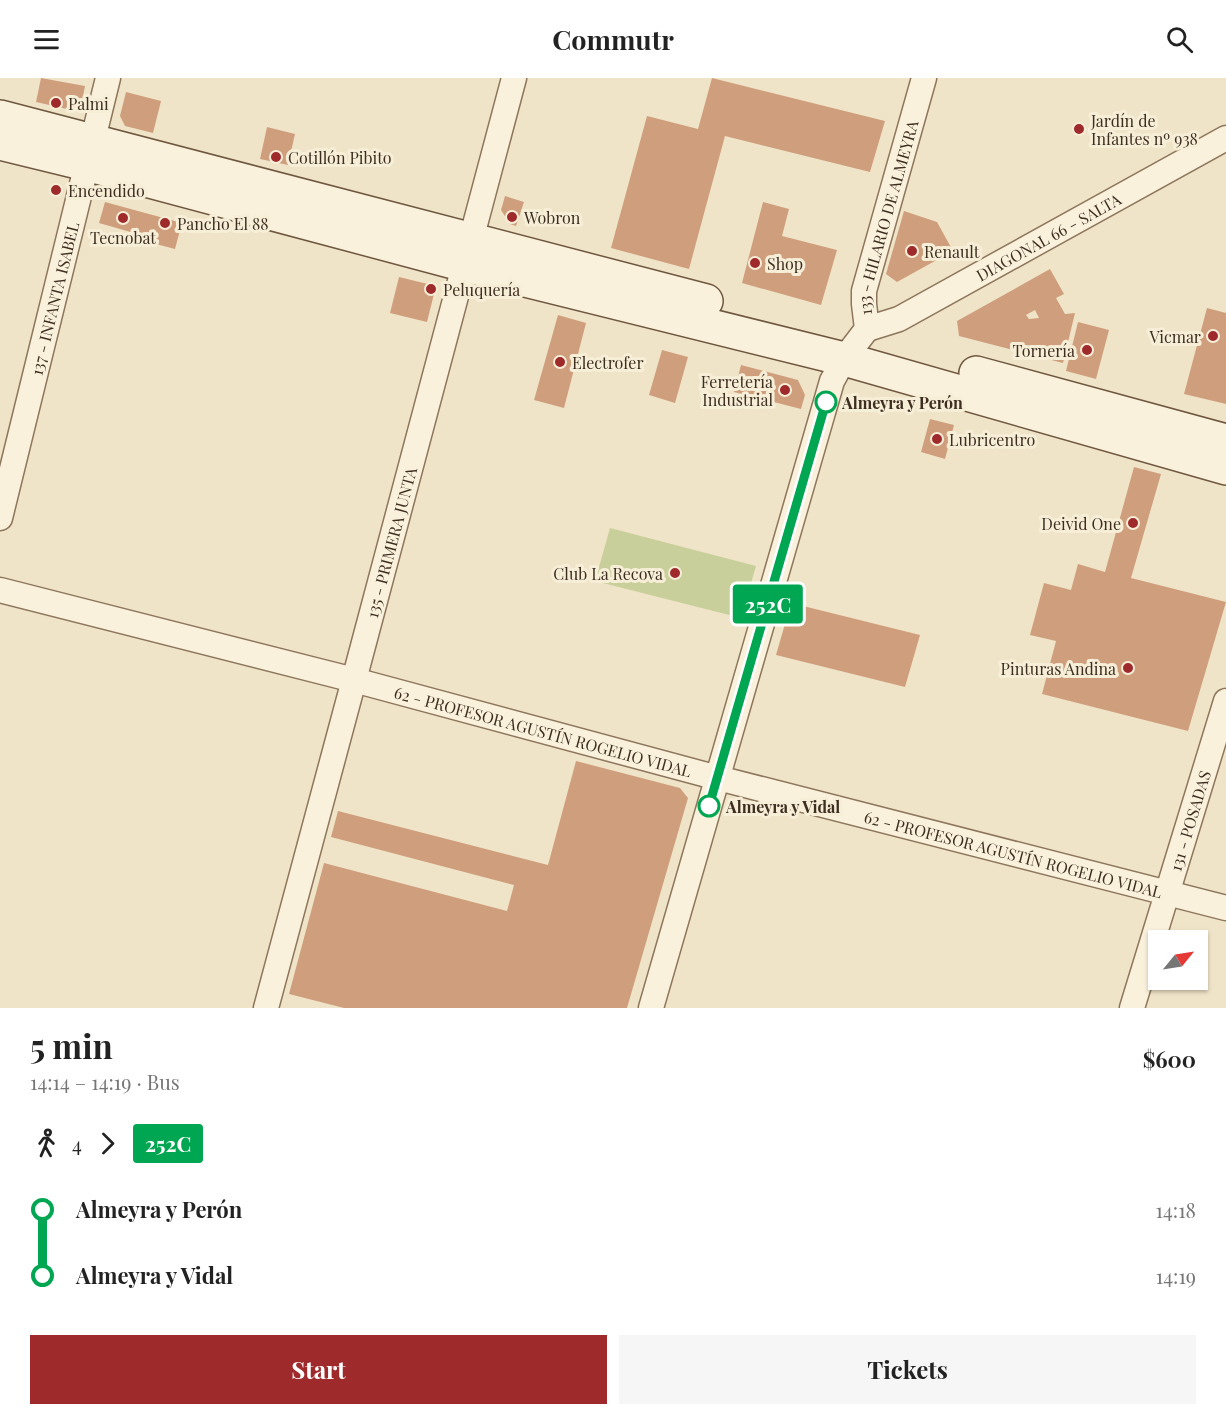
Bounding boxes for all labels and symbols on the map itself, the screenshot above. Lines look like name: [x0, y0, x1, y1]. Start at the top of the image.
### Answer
place label: Palmi: [68, 93, 109, 114]
marker: Palmi: [49, 96, 63, 110]
place label: Jardín de Infantes nº 938: [1090, 110, 1198, 149]
street label: 133 - HILARIO DE ALMEYRA: [853, 117, 922, 317]
marker: Jardín de Infantes nº 938: [1072, 122, 1086, 136]
place label: Cotillón Pibito: [288, 147, 392, 168]
marker: Cotillón Pibito: [269, 150, 283, 164]
place label: Encendido: [68, 180, 145, 201]
marker: Encendido: [49, 183, 63, 197]
street label: DIAGONAL 66 - SALTA: [972, 187, 1125, 285]
place label: Wobron: [523, 207, 581, 228]
marker: Wobron: [505, 210, 519, 224]
marker: Tecnobat: [116, 211, 130, 225]
place label: Pancho El 88: [177, 213, 269, 234]
marker: Pancho El 88: [158, 216, 172, 230]
street label: 137 - INFANTA ISABEL: [25, 220, 83, 377]
place label: Tecnobat: [90, 227, 156, 248]
place label: Renault: [924, 241, 980, 262]
marker: Renault: [905, 244, 919, 258]
place label: Shop: [767, 253, 803, 274]
marker: Shop: [748, 256, 762, 270]
place label: Peluquería: [443, 279, 520, 300]
marker: Peluquería: [424, 282, 438, 296]
place label: Vicmar: [1149, 326, 1201, 347]
marker: Vicmar: [1206, 329, 1220, 343]
place label: Tornería: [1012, 340, 1075, 361]
marker: Tornería: [1080, 343, 1094, 357]
place label: Electrofer: [572, 352, 644, 373]
marker: Electrofer: [553, 355, 567, 369]
place label: Ferretería Industrial: [701, 371, 773, 410]
marker: Ferretería Industrial: [778, 383, 792, 397]
marker: Almeyra y Perón: [815, 391, 837, 413]
place label: Almeyra y Perón: [841, 392, 963, 413]
place label: Lubricentro: [949, 429, 1035, 450]
marker: Lubricentro: [930, 432, 944, 446]
street label: 135 - PRIMERA JUNTA: [360, 464, 421, 620]
place label: Deivid One: [1041, 513, 1121, 534]
marker: Deivid One: [1126, 516, 1140, 530]
place label: Club La Recova: [553, 563, 663, 584]
marker: Club La Recova: [668, 566, 682, 580]
line badge: 252C: [726, 584, 810, 624]
place label: Pinturas Andina: [1001, 658, 1116, 679]
marker: Pinturas Andina: [1121, 661, 1135, 675]
street label: 62 - PROFESOR AGUSTÍN ROGELIO VIDAL: [392, 681, 694, 781]
street label: 131 - POSADAS: [1164, 768, 1215, 874]
marker: Almeyra y Vidal: [698, 795, 720, 817]
place label: Almeyra y Vidal: [725, 796, 840, 817]
street label: 62 - PROFESOR AGUSTÍN ROGELIO VIDAL: [862, 805, 1165, 902]
north arrow: [1148, 930, 1208, 990]

